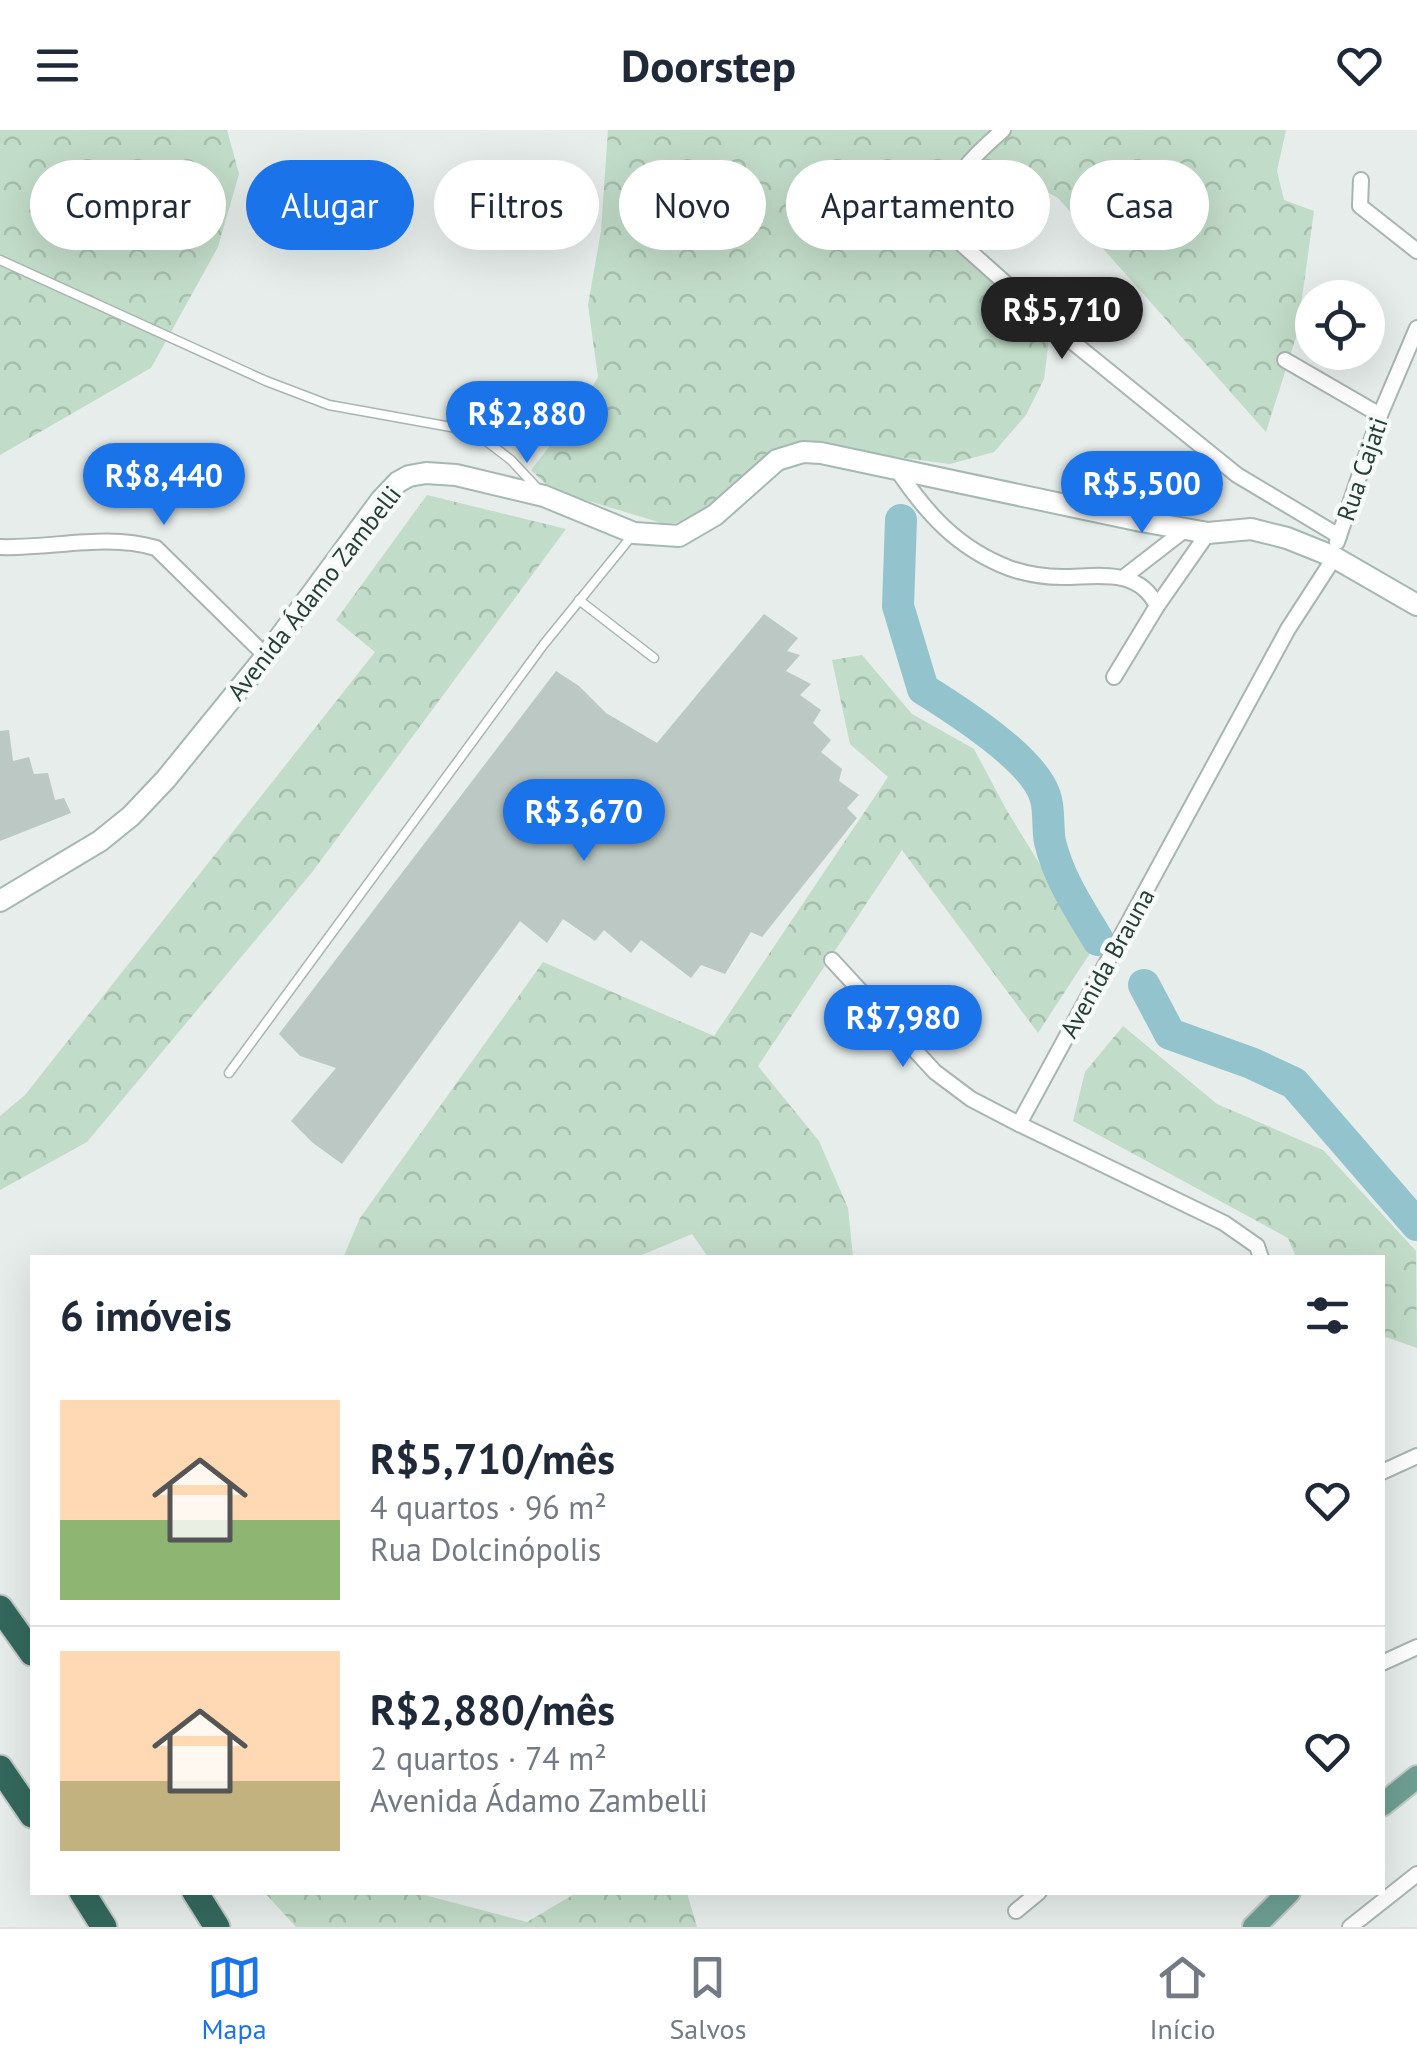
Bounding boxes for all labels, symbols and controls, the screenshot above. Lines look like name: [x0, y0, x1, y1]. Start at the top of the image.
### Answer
text: Doorstep: [621, 36, 796, 94]
icon: menu: [30, 38, 85, 93]
icon: heart: [1332, 38, 1387, 93]
chip: Comprar: [30, 160, 226, 250]
chip: Alugar: [246, 160, 414, 250]
chip: Filtros: [434, 160, 599, 250]
chip: Novo: [619, 160, 766, 250]
chip: Apartamento: [786, 160, 1050, 250]
chip: Casa: [1070, 160, 1209, 250]
pin: R$5,710: [970, 277, 1154, 362]
map controls: [1295, 280, 1385, 370]
button: locate: [1295, 280, 1385, 370]
text: R$5,710: [1003, 288, 1121, 330]
pin: R$2,880: [435, 381, 619, 466]
text: R$2,880: [468, 392, 586, 434]
street label: Rua Cajati: [1329, 413, 1395, 525]
pin: R$8,440: [72, 443, 256, 528]
pin: R$5,500: [1050, 451, 1234, 536]
text: R$8,440: [105, 454, 223, 496]
text: R$5,500: [1083, 462, 1201, 504]
street label: Avenida Ádamo Zambelli: [220, 479, 408, 707]
pin: R$3,670: [492, 779, 676, 864]
text: R$3,670: [525, 790, 643, 832]
street label: Avenida Brauna: [1053, 883, 1161, 1043]
pin: R$7,980: [811, 985, 995, 1070]
text: R$7,980: [846, 996, 960, 1038]
text: 6 imóveis: [60, 1288, 232, 1343]
icon: filters: [1300, 1288, 1355, 1343]
text: R$5,710/mês: [370, 1431, 615, 1486]
icon: home: [140, 1440, 260, 1560]
icon: heart: [1300, 1473, 1355, 1528]
text: 4 quartos · 96 m²: [370, 1486, 607, 1528]
text: Rua Dolcinópolis: [370, 1528, 601, 1570]
text: R$2,880/mês: [370, 1682, 615, 1737]
icon: home: [140, 1691, 260, 1811]
icon: heart: [1300, 1724, 1355, 1779]
text: 2 quartos · 74 m²: [370, 1737, 607, 1779]
text: Avenida Ádamo Zambelli: [370, 1779, 708, 1821]
tab: Mapa: [201, 1950, 267, 2047]
tab: Salvos: [670, 1950, 746, 2047]
tab: Início: [1149, 1950, 1215, 2047]

